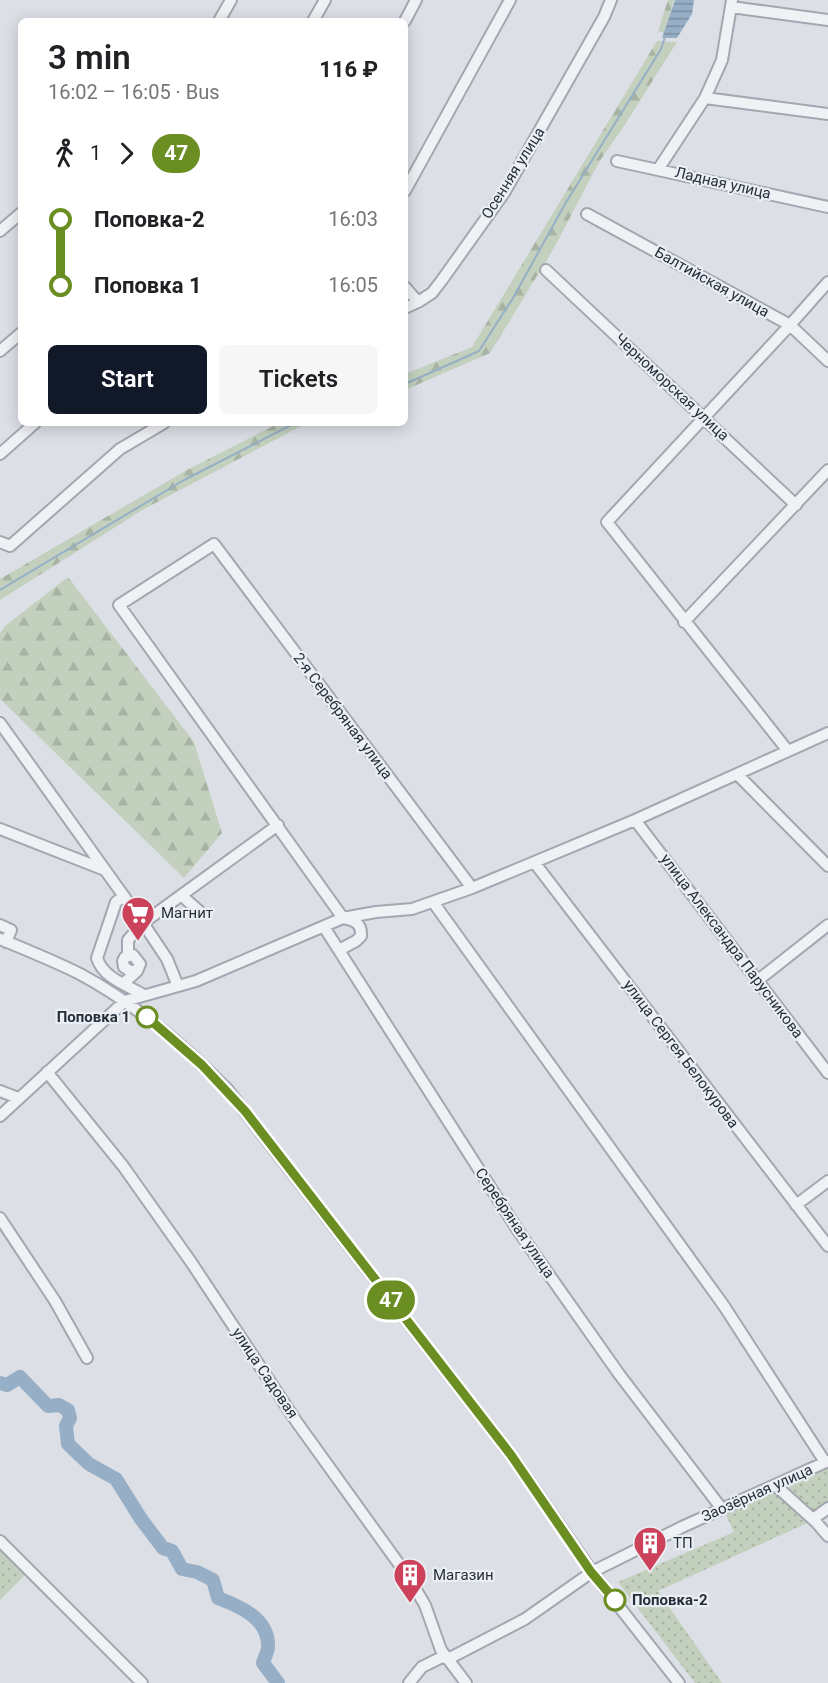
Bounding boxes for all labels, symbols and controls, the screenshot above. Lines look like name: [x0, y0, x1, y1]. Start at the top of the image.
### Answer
text: 3 min: [48, 38, 131, 77]
text: 116 ₽: [319, 57, 378, 82]
text: 16:02 – 16:05 · Bus: [48, 80, 220, 104]
street label: Осенняя улица: [478, 124, 548, 222]
icon: walk: [48, 137, 81, 170]
icon: forward: [110, 137, 143, 170]
text: 1: [90, 141, 101, 165]
text: 47: [164, 141, 188, 165]
street label: Ладная улица: [673, 163, 773, 203]
text: Поповка-2: [94, 207, 205, 232]
text: 16:03: [328, 207, 378, 231]
street label: Балтийская улица: [652, 243, 772, 321]
text: Поповка 1: [94, 273, 202, 298]
text: 16:05: [328, 273, 378, 297]
street label: Черноморская улица: [611, 330, 733, 444]
button: Start: [48, 345, 207, 414]
button: Tickets: [219, 345, 378, 414]
street label: 2-я Серебряная улица: [290, 649, 396, 783]
street label: улица Александра Парусникова: [657, 850, 807, 1042]
supermarket icon: Магнит: [120, 895, 156, 942]
place label: Магнит: [161, 904, 213, 922]
street label: улица Сергея Белокурова: [619, 976, 743, 1132]
marker: Поповка 1: [136, 1006, 158, 1028]
place label: Поповка 1: [57, 1008, 130, 1026]
street label: Серебряная улица: [472, 1165, 558, 1281]
line badge: 47: [364, 1280, 418, 1320]
text: 47: [379, 1288, 403, 1312]
street label: улица Садовая: [228, 1324, 302, 1422]
street label: Заозёрная улица: [699, 1460, 815, 1526]
building icon: ТП: [632, 1525, 668, 1572]
place label: ТП: [673, 1534, 693, 1552]
building icon: Магазин: [392, 1557, 428, 1604]
place label: Магазин: [433, 1566, 494, 1584]
marker: Поповка-2: [604, 1589, 626, 1611]
place label: Поповка-2: [632, 1591, 708, 1609]

